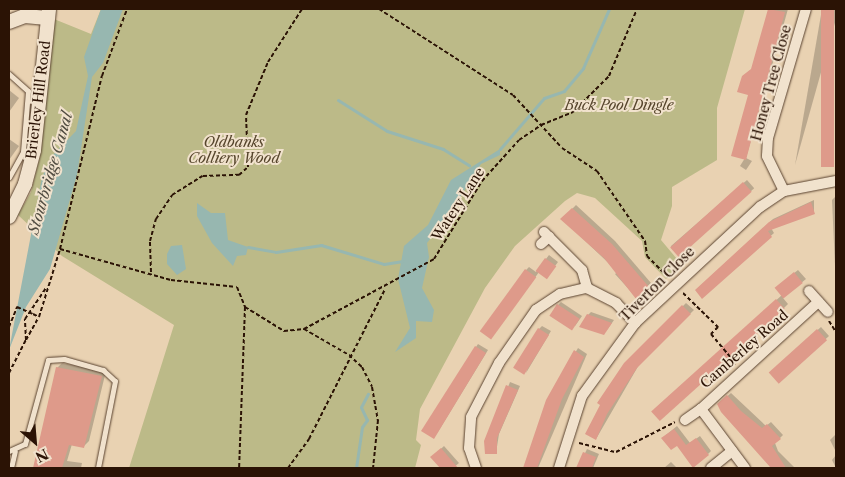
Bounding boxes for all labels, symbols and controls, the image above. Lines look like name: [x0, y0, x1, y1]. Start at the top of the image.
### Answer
street label: Honey Tree Close: [747, 23, 795, 143]
street label: Brierley Hill Road: [22, 40, 54, 160]
park label: Buck Pool Dingle: [564, 97, 674, 113]
water label: Stourbridge Canal: [24, 110, 76, 236]
park label: Oldbanks Colliery Wood: [188, 134, 280, 166]
street label: Watery Lane: [428, 164, 488, 244]
street label: Tiverton Close: [616, 243, 698, 325]
street label: Camberley Road: [697, 306, 791, 392]
north arrow: [10, 417, 60, 467]
text: N: [32, 445, 51, 466]

